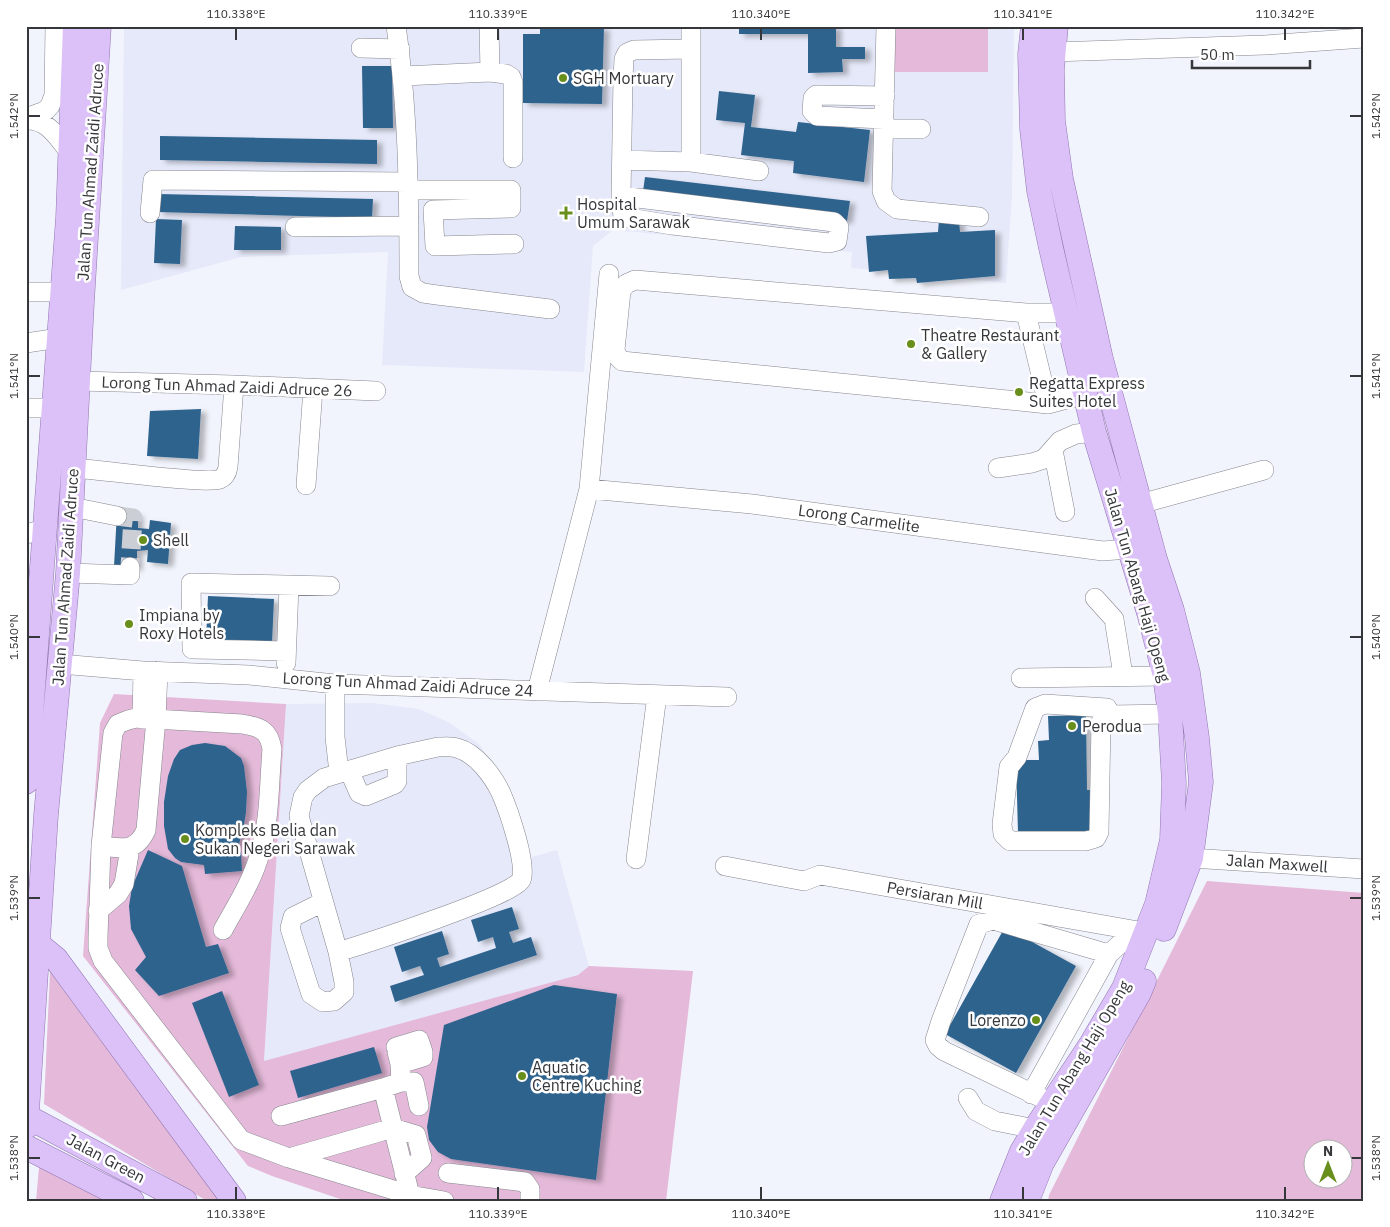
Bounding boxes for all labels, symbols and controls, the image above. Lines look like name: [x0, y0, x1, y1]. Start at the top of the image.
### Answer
text: 110.338°E: [206, 6, 266, 21]
text: 110.339°E: [468, 6, 528, 21]
text: 110.340°E: [731, 6, 791, 21]
text: 110.341°E: [993, 6, 1053, 21]
text: 110.342°E: [1255, 6, 1315, 21]
scale bar: [1192, 38, 1310, 70]
text: 50 m: [1200, 45, 1235, 64]
street label: Jalan Tun Ahmad Zaidi Adruce: [72, 62, 108, 281]
place label: SGH Mortuary: [573, 68, 674, 88]
marker: SGH Mortuary: [557, 72, 569, 84]
text: 1.542°N: [6, 93, 21, 139]
text: 1.542°N: [1368, 93, 1383, 139]
place label: Hospital Umum Sarawak: [577, 194, 690, 232]
marker: Hospital Umum Sarawak: [559, 206, 573, 220]
place label: Theatre Restaurant & Gallery: [921, 325, 1059, 363]
marker: Theatre Restaurant & Gallery: [905, 338, 917, 350]
text: 1.541°N: [6, 353, 21, 399]
text: 1.541°N: [1368, 353, 1383, 399]
street label: Lorong Tun Ahmad Zaidi Adruce 26: [101, 372, 353, 400]
place label: Regatta Express Suites Hotel: [1029, 373, 1145, 411]
marker: Regatta Express Suites Hotel: [1013, 386, 1025, 398]
street label: Jalan Tun Ahmad Zaidi Adruce: [47, 467, 83, 686]
street label: Jalan Tun Abang Haji Openg: [1101, 486, 1175, 685]
street label: Lorong Carmelite: [797, 500, 921, 536]
place label: Shell: [153, 530, 189, 550]
marker: Shell: [137, 534, 149, 546]
place label: Impiana by Roxy Hotels: [139, 605, 224, 643]
text: 1.540°N: [6, 614, 21, 660]
text: 1.540°N: [1368, 614, 1383, 660]
marker: Impiana by Roxy Hotels: [123, 618, 135, 630]
street label: Lorong Tun Ahmad Zaidi Adruce 24: [282, 667, 534, 701]
place label: Perodua: [1082, 716, 1142, 736]
marker: Perodua: [1066, 720, 1078, 732]
place label: Kompleks Belia dan Sukan Negeri Sarawak: [195, 820, 356, 858]
marker: Kompleks Belia dan Sukan Negeri Sarawak: [179, 833, 191, 845]
street label: Jalan Maxwell: [1226, 849, 1328, 877]
text: 1.539°N: [6, 875, 21, 921]
text: 1.539°N: [1368, 875, 1383, 921]
street label: Persiaran Mill: [885, 877, 985, 913]
street label: Jalan Tun Abang Haji Openg: [1014, 976, 1135, 1159]
place label: Lorenzo: [969, 1010, 1026, 1030]
marker: Lorenzo: [1030, 1014, 1042, 1026]
place label: Aquatic Centre Kuching: [532, 1057, 642, 1095]
marker: Aquatic Centre Kuching: [516, 1070, 528, 1082]
street label: Jalan Green: [63, 1129, 149, 1187]
text: 1.538°N: [6, 1135, 21, 1181]
text: 1.538°N: [1368, 1135, 1383, 1181]
north arrow: [1302, 1140, 1352, 1190]
text: N: [1323, 1142, 1333, 1160]
text: 110.338°E: [206, 1206, 266, 1221]
text: 110.339°E: [468, 1206, 528, 1221]
text: 110.340°E: [731, 1206, 791, 1221]
text: 110.341°E: [993, 1206, 1053, 1221]
text: 110.342°E: [1255, 1206, 1315, 1221]

